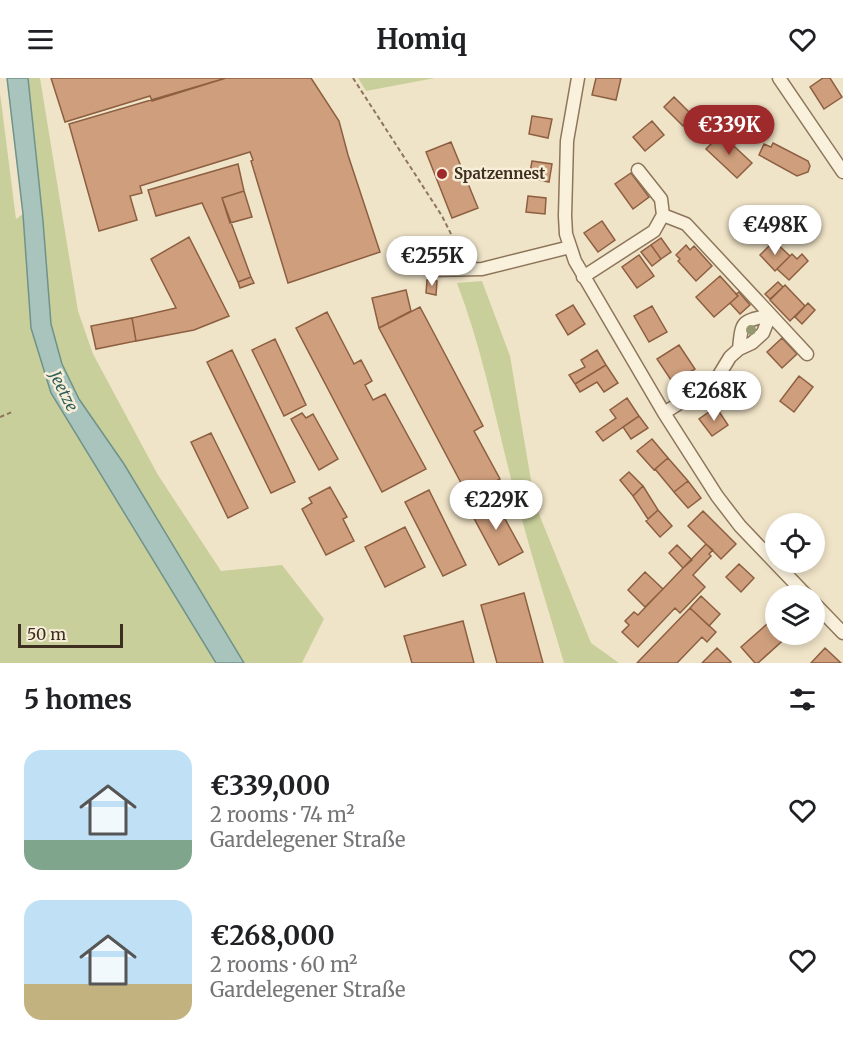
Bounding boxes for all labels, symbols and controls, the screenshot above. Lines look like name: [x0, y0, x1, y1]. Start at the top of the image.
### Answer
text: Homiq: [376, 22, 467, 56]
icon: menu: [24, 23, 57, 56]
icon: heart: [786, 23, 819, 56]
pin: €339K: [687, 105, 771, 156]
text: €339K: [697, 112, 761, 137]
place label: Spatzennest: [454, 164, 545, 183]
marker: Spatzennest: [435, 167, 449, 181]
pin: €498K: [733, 205, 817, 256]
text: €498K: [743, 212, 807, 237]
pin: €255K: [390, 236, 474, 287]
text: €255K: [400, 243, 464, 268]
water label: Jeetze: [44, 366, 83, 415]
pin: €268K: [672, 371, 756, 422]
text: €268K: [681, 378, 747, 403]
pin: €229K: [454, 480, 538, 531]
text: €229K: [464, 487, 528, 512]
map controls: [765, 513, 825, 645]
button: locate: [765, 513, 825, 573]
button: layers: [765, 585, 825, 645]
scale bar: [18, 621, 123, 648]
text: 50 m: [27, 624, 66, 644]
text: 5 homes: [24, 683, 132, 716]
icon: filters: [786, 683, 819, 716]
text: €339,000: [210, 769, 330, 802]
icon: home: [72, 774, 144, 846]
icon: heart: [786, 794, 819, 827]
text: 2 rooms · 74 m²: [210, 802, 355, 827]
text: Gardelegener Straße: [210, 827, 406, 852]
text: €268,000: [210, 919, 335, 952]
icon: home: [72, 924, 144, 996]
icon: heart: [786, 944, 819, 977]
text: 2 rooms · 60 m²: [210, 952, 357, 977]
text: Gardelegener Straße: [210, 977, 406, 1002]

